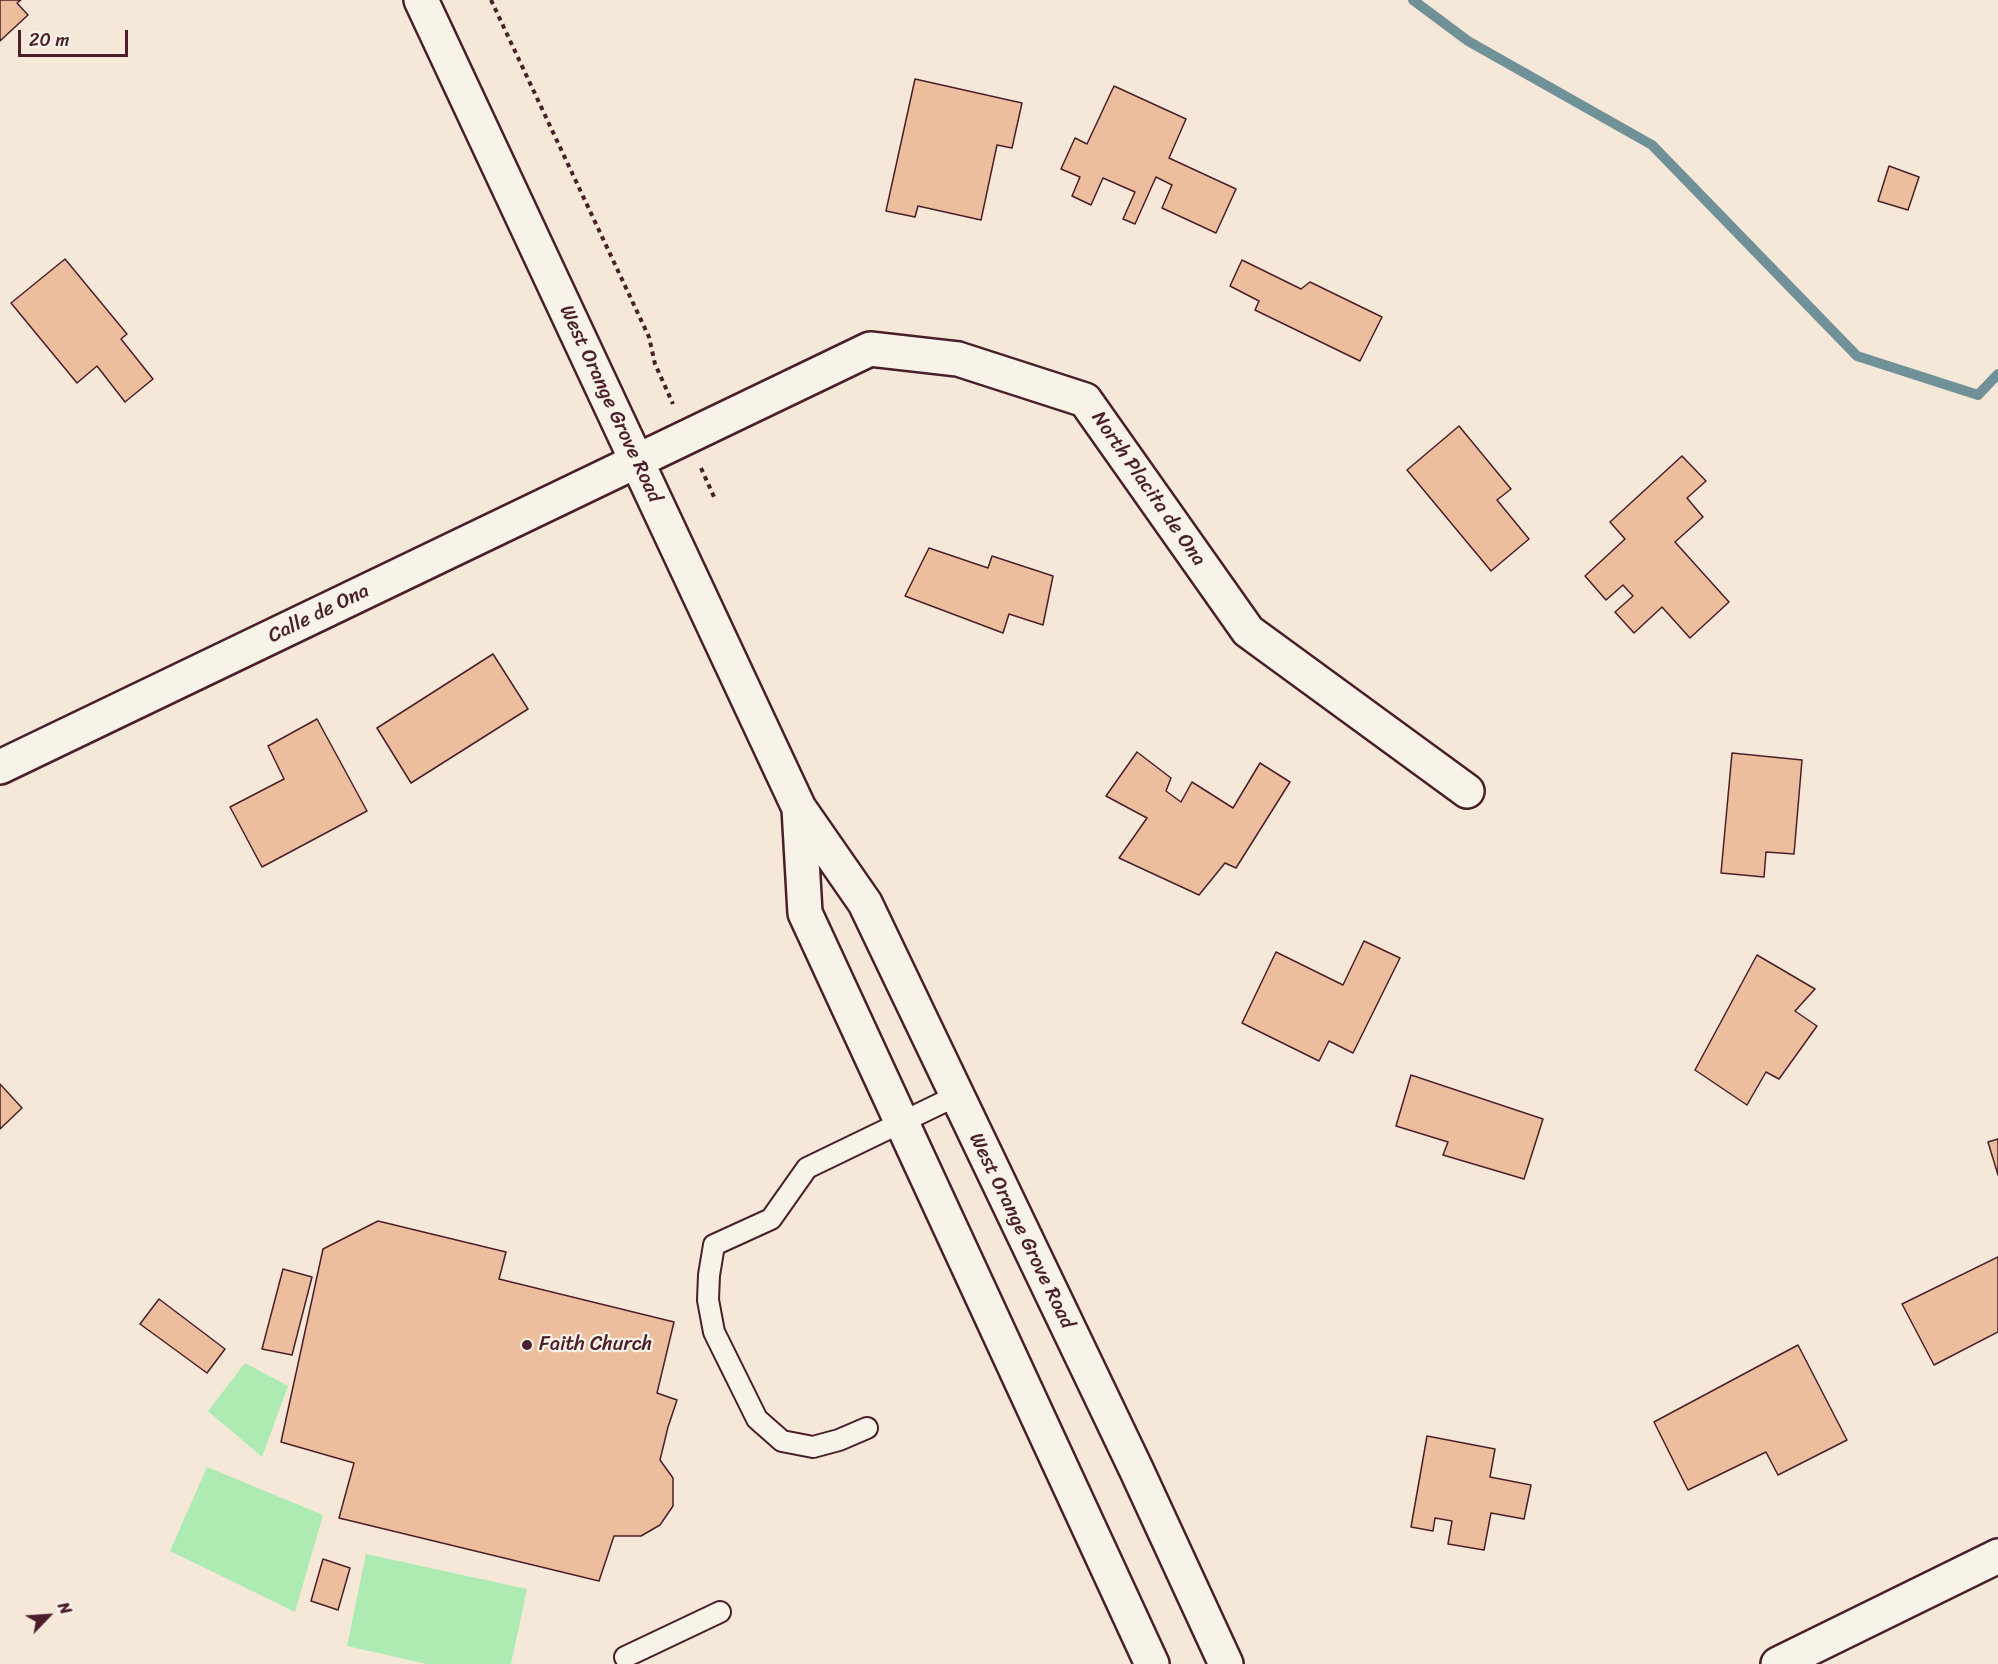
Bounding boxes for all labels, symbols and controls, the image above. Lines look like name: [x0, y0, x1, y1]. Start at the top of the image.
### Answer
scale bar: [21, 18, 130, 56]
text: 20 m: [29, 24, 69, 56]
street label: West Orange Grove Road: [554, 302, 666, 506]
street label: North Placita de Ona: [1086, 407, 1210, 571]
street label: Calle de Ona: [265, 579, 373, 649]
street label: West Orange Grove Road: [963, 1129, 1079, 1333]
place label: Faith Church: [539, 1333, 652, 1357]
marker: Faith Church: [520, 1338, 534, 1352]
north arrow: [18, 1586, 78, 1646]
text: N: [49, 1597, 80, 1619]

